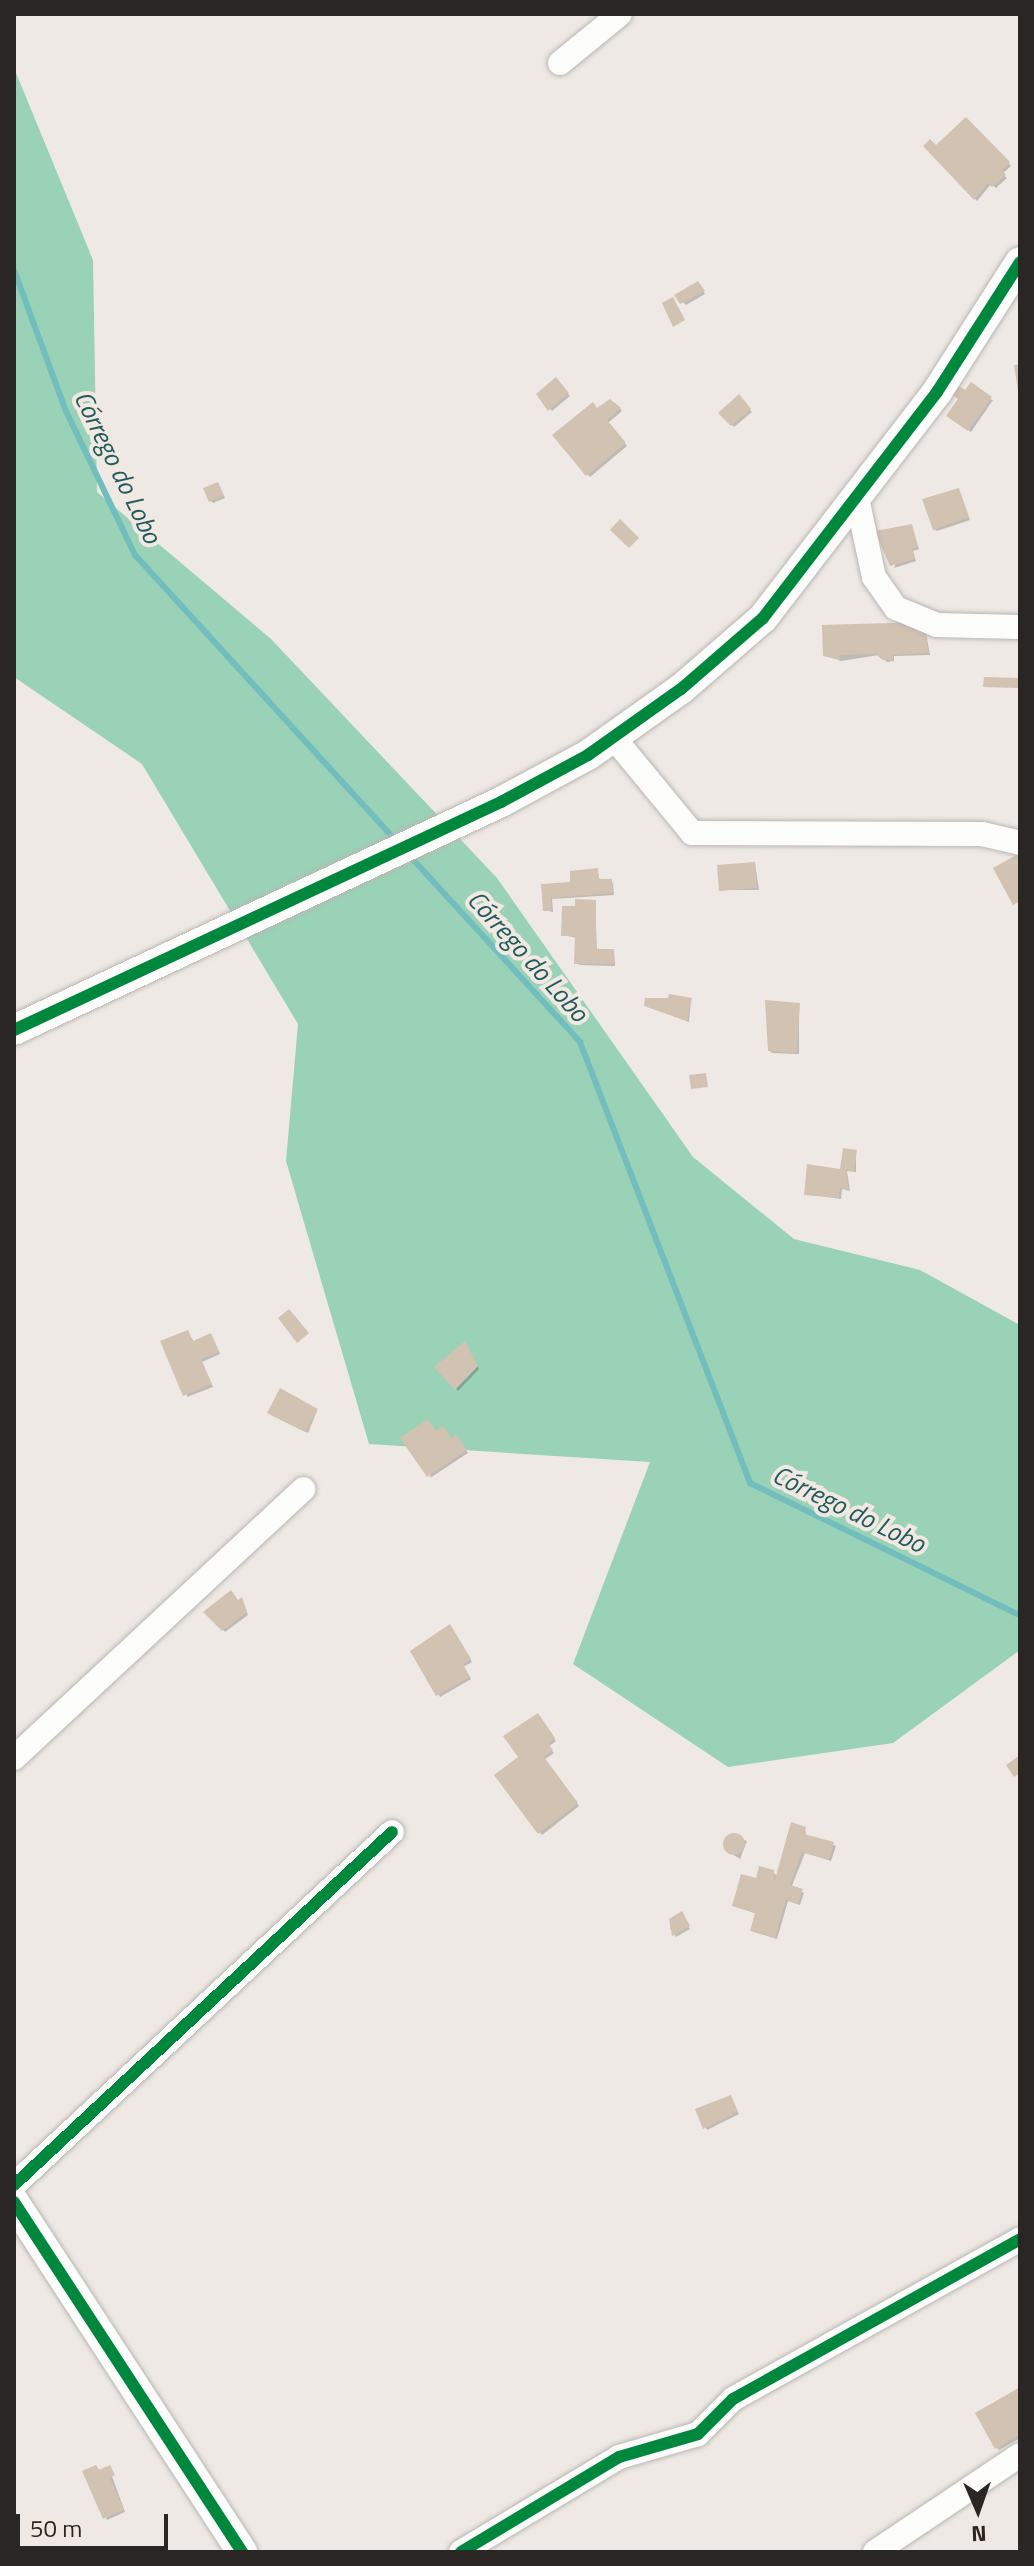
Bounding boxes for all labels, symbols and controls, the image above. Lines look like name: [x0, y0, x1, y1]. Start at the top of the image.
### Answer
water label: Córrego do Lobo: [68, 386, 168, 548]
water label: Córrego do Lobo: [461, 884, 595, 1028]
water label: Córrego do Lobo: [768, 1459, 930, 1559]
north arrow: [938, 2470, 1018, 2550]
scale bar: [20, 2498, 172, 2548]
text: 50 m: [30, 2510, 82, 2546]
text: N: [971, 2517, 987, 2551]

